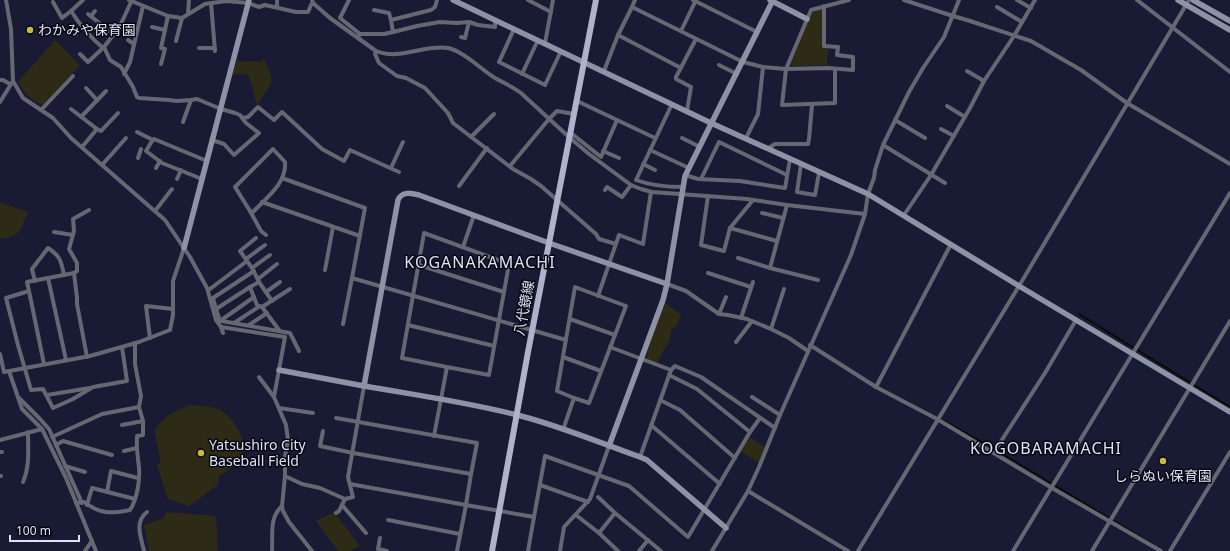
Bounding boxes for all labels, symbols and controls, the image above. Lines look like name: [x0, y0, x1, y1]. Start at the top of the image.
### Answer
place label: わかみや保育園: [38, 20, 136, 39]
marker: わかみや保育園: [25, 25, 35, 35]
district label: KOGANAKAMACHI: [404, 251, 556, 273]
street label: 八代鏡線: [509, 279, 538, 337]
place label: Yatsushiro City Baseball Field: [209, 435, 307, 470]
district label: KOGOBARAMACHI: [970, 437, 1122, 459]
marker: Yatsushiro City Baseball Field: [196, 448, 206, 458]
marker: しらぬい保育園: [1158, 456, 1168, 466]
place label: しらぬい保育園: [1114, 466, 1212, 485]
scale bar: [10, 517, 79, 543]
text: 100 m: [16, 522, 51, 539]

